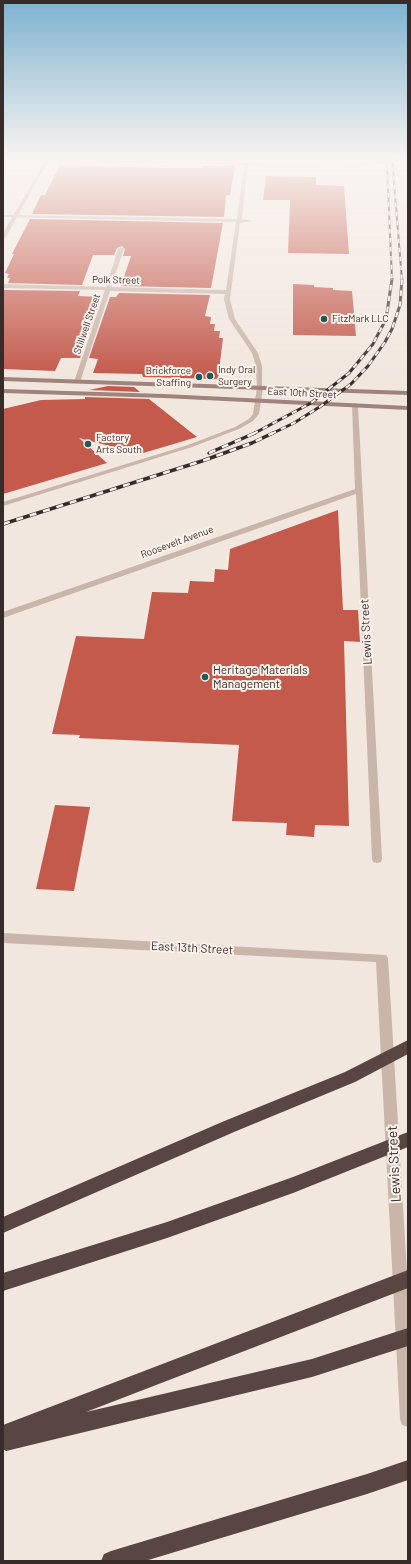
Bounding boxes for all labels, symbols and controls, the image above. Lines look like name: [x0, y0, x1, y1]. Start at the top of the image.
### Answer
street label: Polk Street: [92, 274, 140, 286]
street label: Stillwell Street: [71, 292, 103, 356]
place label: FitzMark LLC: [332, 313, 389, 325]
marker: FitzMark LLC: [319, 314, 329, 324]
place label: Indy Oral Surgery: [218, 364, 255, 388]
place label: Brickforce Staffing: [146, 365, 191, 388]
marker: Indy Oral Surgery: [205, 371, 215, 381]
marker: Brickforce Staffing: [194, 372, 204, 382]
street label: East 10th Street: [267, 385, 337, 401]
place label: Factory Arts South: [96, 432, 142, 456]
marker: Factory Arts South: [83, 439, 93, 449]
street label: Roosevelt Avenue: [139, 523, 215, 561]
street label: Lewis Street: [357, 599, 375, 665]
place label: Heritage Materials Management: [213, 663, 308, 691]
marker: Heritage Materials Management: [200, 672, 210, 682]
street label: East 13th Street: [151, 939, 233, 957]
street label: Lewis Street: [384, 1125, 404, 1203]

